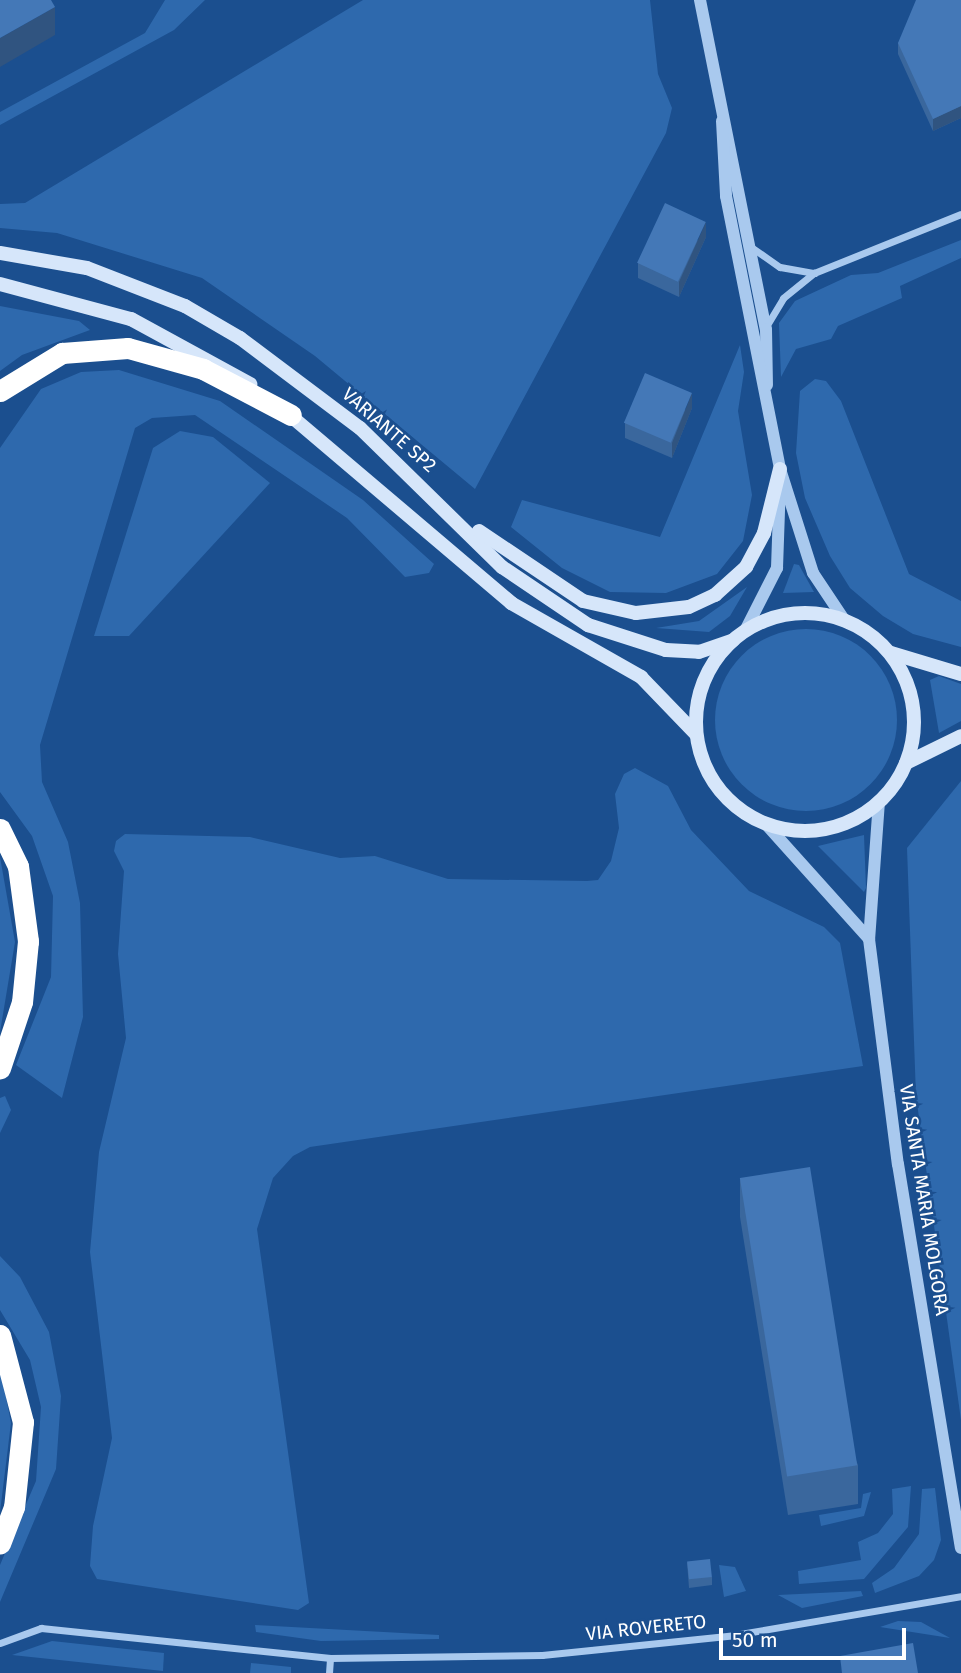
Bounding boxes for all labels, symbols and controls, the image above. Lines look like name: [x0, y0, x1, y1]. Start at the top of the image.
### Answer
street label: VARIANTE SP2: [337, 383, 441, 477]
street label: VIA SANTA MARIA MOLGORA: [894, 1083, 954, 1317]
street label: VIA ROVERETO: [585, 1610, 707, 1646]
scale bar: [723, 1614, 910, 1658]
text: 50 m: [732, 1627, 778, 1653]

